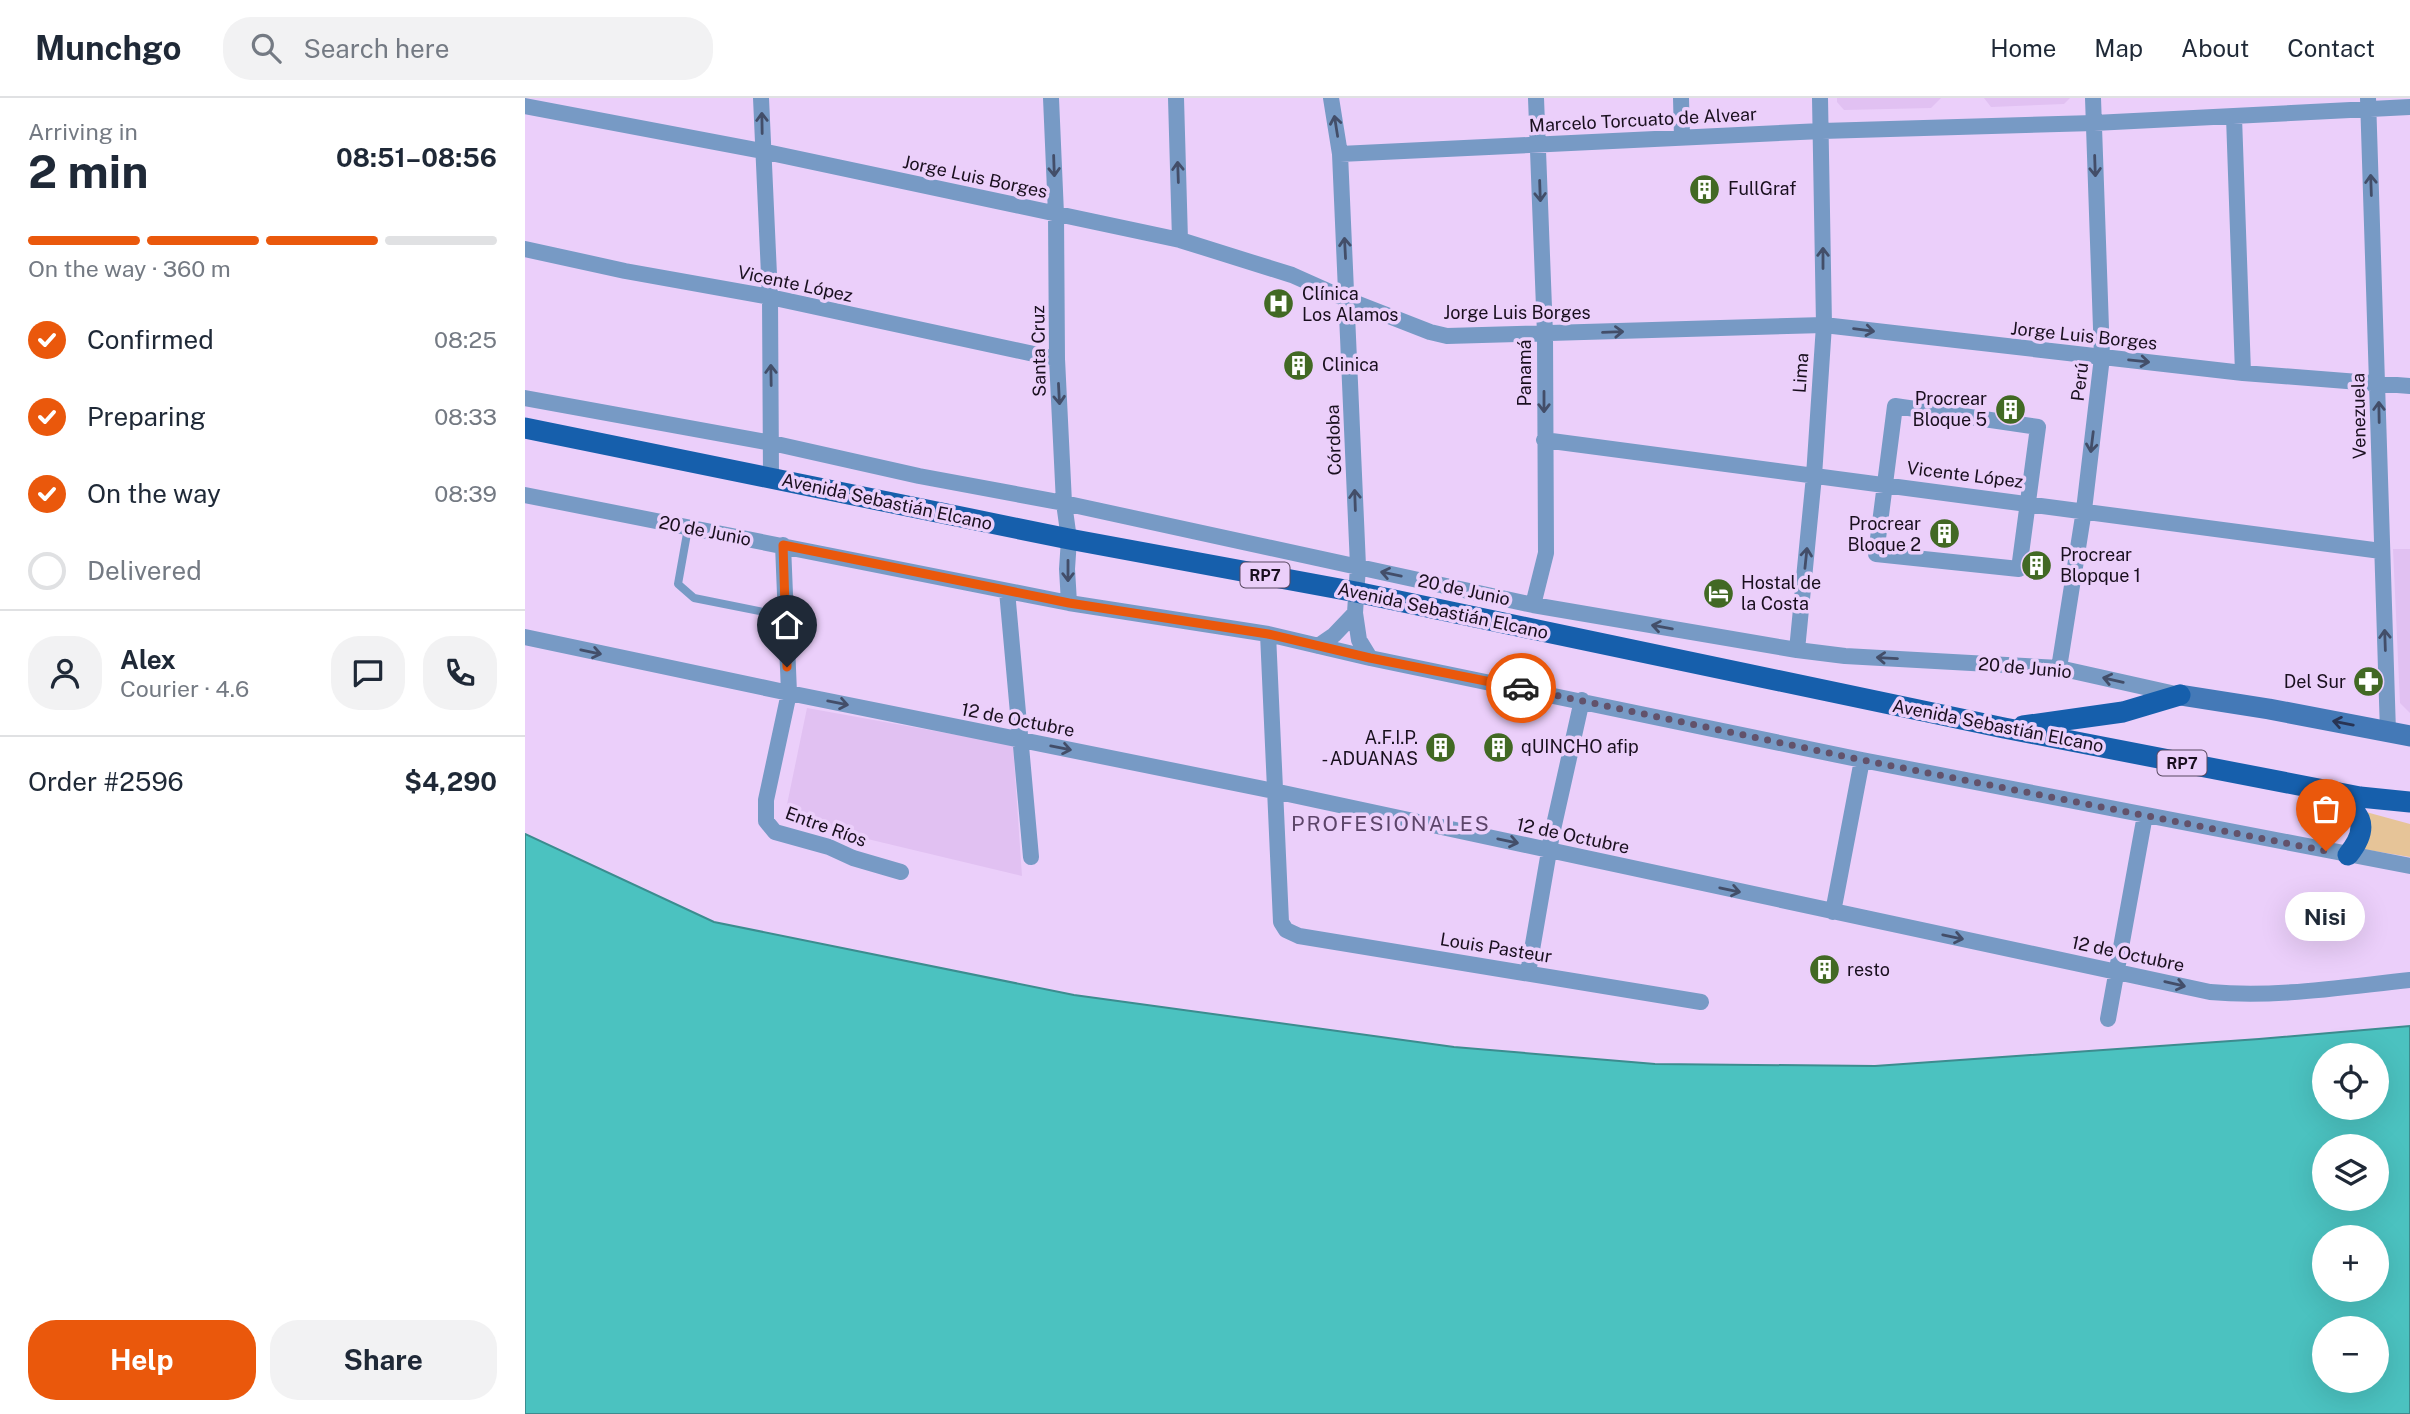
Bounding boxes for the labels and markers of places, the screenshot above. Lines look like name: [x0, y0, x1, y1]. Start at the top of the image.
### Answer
building icon: FullGraf: [1688, 172, 1722, 206]
place label: FullGraf: [1728, 178, 1796, 199]
place label: Clínica Los Alamos: [1302, 283, 1398, 325]
hospital icon: Clínica Los Alamos: [1262, 287, 1296, 321]
building icon: Clinica: [1282, 348, 1316, 382]
place label: Clinica: [1322, 354, 1379, 375]
place label: Procrear Bloque 5: [1913, 388, 1987, 430]
building icon: Procrear Bloque 5: [1993, 392, 2027, 426]
place label: Procrear Bloque 2: [1847, 513, 1921, 555]
building icon: Procrear Bloque 2: [1927, 517, 1961, 551]
place label: Procrear Blopque 1: [2060, 544, 2141, 586]
building icon: Procrear Blopque 1: [2020, 548, 2054, 582]
place label: Hostal de la Costa: [1741, 572, 1821, 614]
hotel icon: Hostal de la Costa: [1701, 576, 1735, 610]
pin: [757, 595, 817, 667]
pharmacy icon: Del Sur: [2352, 665, 2386, 699]
place label: Del Sur: [2284, 671, 2346, 692]
place label: A.F.I.P. - ADUANAS: [1322, 727, 1418, 769]
building icon: qUINCHO afip: [1481, 730, 1515, 764]
building icon: A.F.I.P. - ADUANAS: [1424, 731, 1458, 765]
place label: qUINCHO afip: [1521, 736, 1639, 757]
pin: [2296, 779, 2356, 851]
callout: Nisi: [2286, 893, 2366, 942]
building icon: resto: [1807, 953, 1841, 987]
place label: resto: [1847, 959, 1890, 980]

